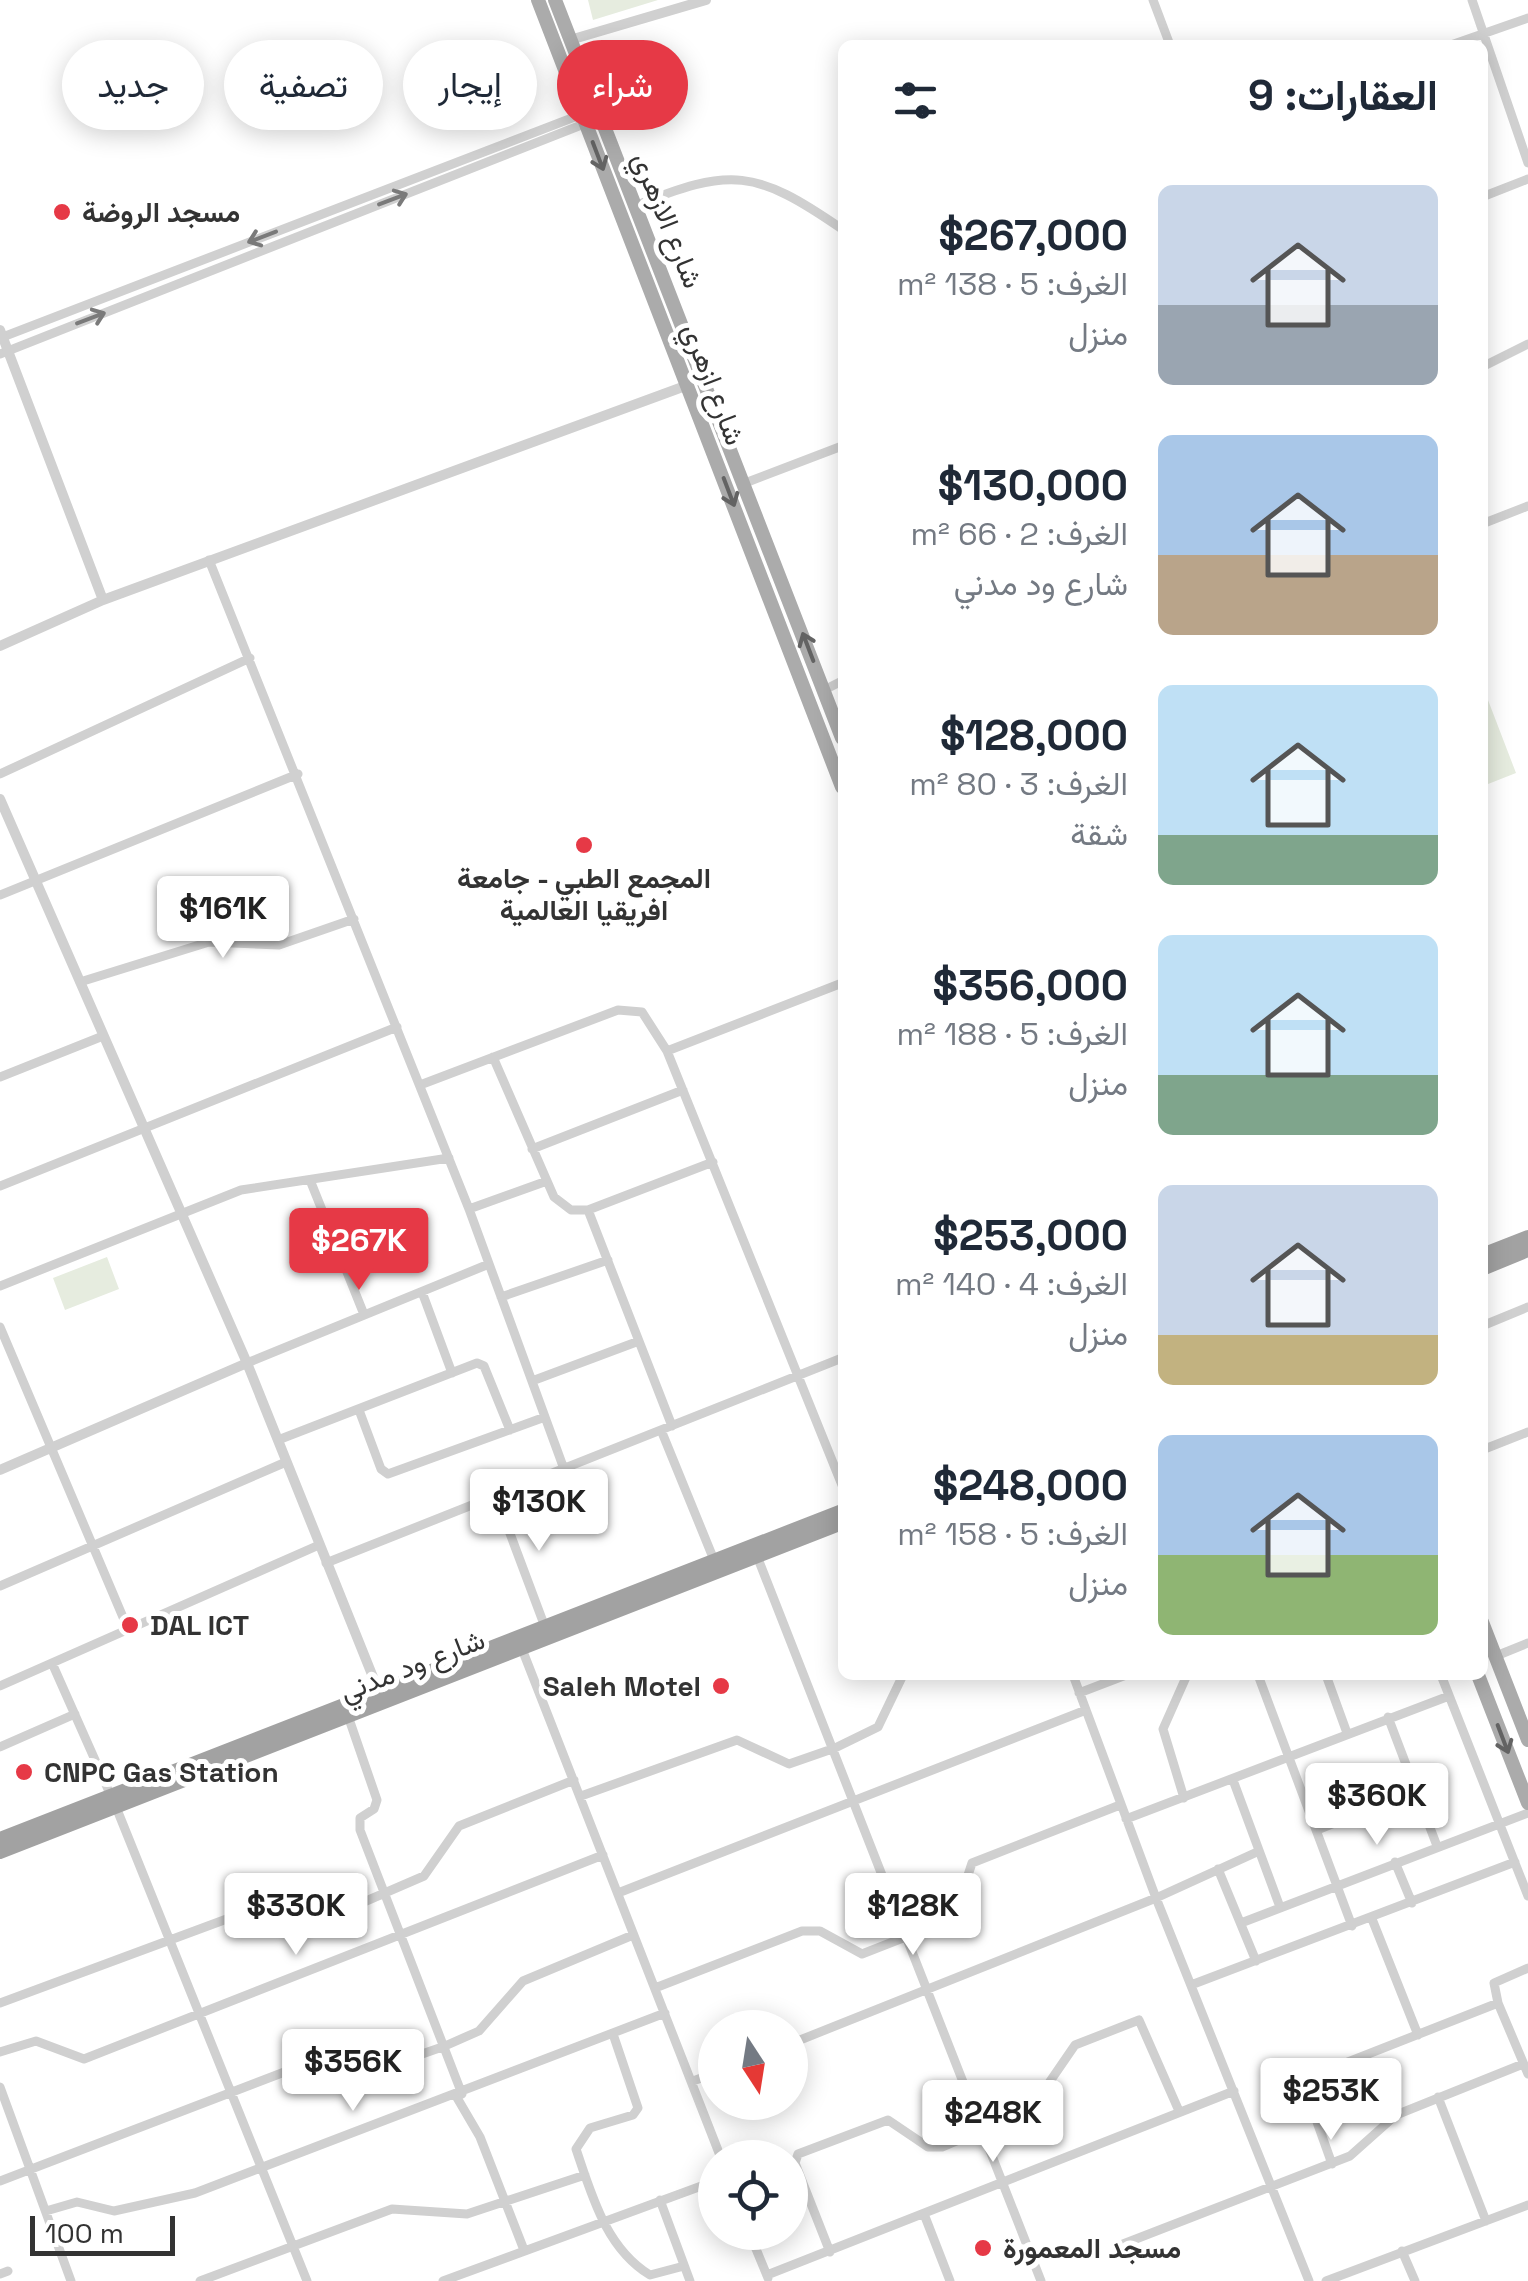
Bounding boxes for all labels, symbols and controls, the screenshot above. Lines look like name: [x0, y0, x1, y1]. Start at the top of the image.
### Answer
chip: جديد: [62, 40, 204, 130]
chip: تصفية: [224, 40, 383, 130]
chip: إيجار: [403, 40, 537, 130]
chip: شراء: [557, 40, 688, 130]
text: العقارات: 9: [1248, 69, 1438, 122]
icon: filters: [888, 73, 943, 128]
one-way arrow: [590, 140, 608, 171]
street label: شارع الازهري: [620, 147, 712, 295]
one-way arrow: [377, 189, 408, 207]
place label: مسجد الروضة: [82, 194, 240, 230]
marker: مسجد الروضة: [51, 201, 73, 223]
text: $267,000: [938, 209, 1128, 262]
icon: home: [1238, 225, 1358, 345]
one-way arrow: [247, 229, 278, 247]
text: الغرف: 5 · 138 m²: [897, 264, 1128, 304]
one-way arrow: [75, 308, 105, 326]
text: منزل: [1068, 314, 1128, 354]
street label: شارع ازهري: [670, 318, 754, 452]
text: $130,000: [938, 459, 1128, 512]
one-way arrow: [721, 475, 739, 506]
icon: home: [1238, 475, 1358, 595]
text: الغرف: 2 · 66 m²: [910, 514, 1128, 554]
text: شارع ود مدني: [954, 564, 1128, 604]
one-way arrow: [797, 633, 815, 663]
text: $128,000: [940, 709, 1128, 762]
icon: home: [1238, 725, 1358, 845]
text: الغرف: 3 · 80 m²: [909, 764, 1128, 804]
text: شقة: [1070, 814, 1128, 854]
marker: المجمع الطبي - جامعة افريقيا العالمية: [573, 834, 595, 856]
place label: المجمع الطبي - جامعة افريقيا العالمية: [457, 860, 711, 928]
pin: $161K: [153, 876, 293, 961]
text: $161K: [179, 888, 267, 928]
text: $356,000: [932, 959, 1128, 1012]
icon: home: [1238, 975, 1358, 1095]
text: الغرف: 5 · 188 m²: [896, 1014, 1128, 1054]
text: منزل: [1068, 1064, 1128, 1104]
pin: $267K: [289, 1208, 429, 1293]
text: $253,000: [933, 1209, 1128, 1262]
text: $267K: [311, 1220, 407, 1260]
icon: home: [1238, 1225, 1358, 1345]
text: الغرف: 4 · 140 m²: [895, 1264, 1128, 1304]
text: منزل: [1068, 1314, 1128, 1354]
text: $248,000: [933, 1459, 1128, 1512]
pin: $130K: [469, 1469, 609, 1554]
icon: home: [1238, 1475, 1358, 1595]
text: $130K: [492, 1481, 586, 1521]
text: الغرف: 5 · 158 m²: [897, 1514, 1128, 1554]
text: منزل: [1068, 1564, 1128, 1604]
place label: DAL ICT: [150, 1607, 249, 1643]
marker: DAL ICT: [119, 1614, 141, 1636]
street label: شارع ود مدني: [334, 1621, 491, 1714]
place label: Saleh Motel: [543, 1668, 701, 1704]
marker: Saleh Motel: [710, 1675, 732, 1697]
one-way arrow: [1496, 1723, 1514, 1754]
place label: CNPC Gas Station: [44, 1754, 279, 1790]
marker: CNPC Gas Station: [13, 1761, 35, 1783]
pin: $360K: [1307, 1763, 1447, 1848]
text: $360K: [1327, 1775, 1427, 1815]
pin: $330K: [226, 1873, 366, 1958]
pin: $128K: [843, 1873, 983, 1958]
text: $330K: [246, 1885, 346, 1925]
text: $128K: [867, 1885, 959, 1925]
north arrow: [698, 2010, 808, 2120]
map controls: [698, 2010, 808, 2250]
pin: $356K: [283, 2029, 423, 2114]
text: $356K: [304, 2041, 402, 2081]
pin: $253K: [1261, 2058, 1401, 2143]
text: $253K: [1282, 2070, 1380, 2110]
pin: $248K: [923, 2080, 1063, 2165]
text: $248K: [944, 2092, 1042, 2132]
button: locate: [698, 2140, 808, 2250]
scale bar: [30, 2211, 175, 2256]
text: 100 m: [45, 2215, 124, 2251]
place label: مسجد المعمورة: [1003, 2230, 1181, 2266]
marker: مسجد المعمورة: [972, 2237, 994, 2259]

